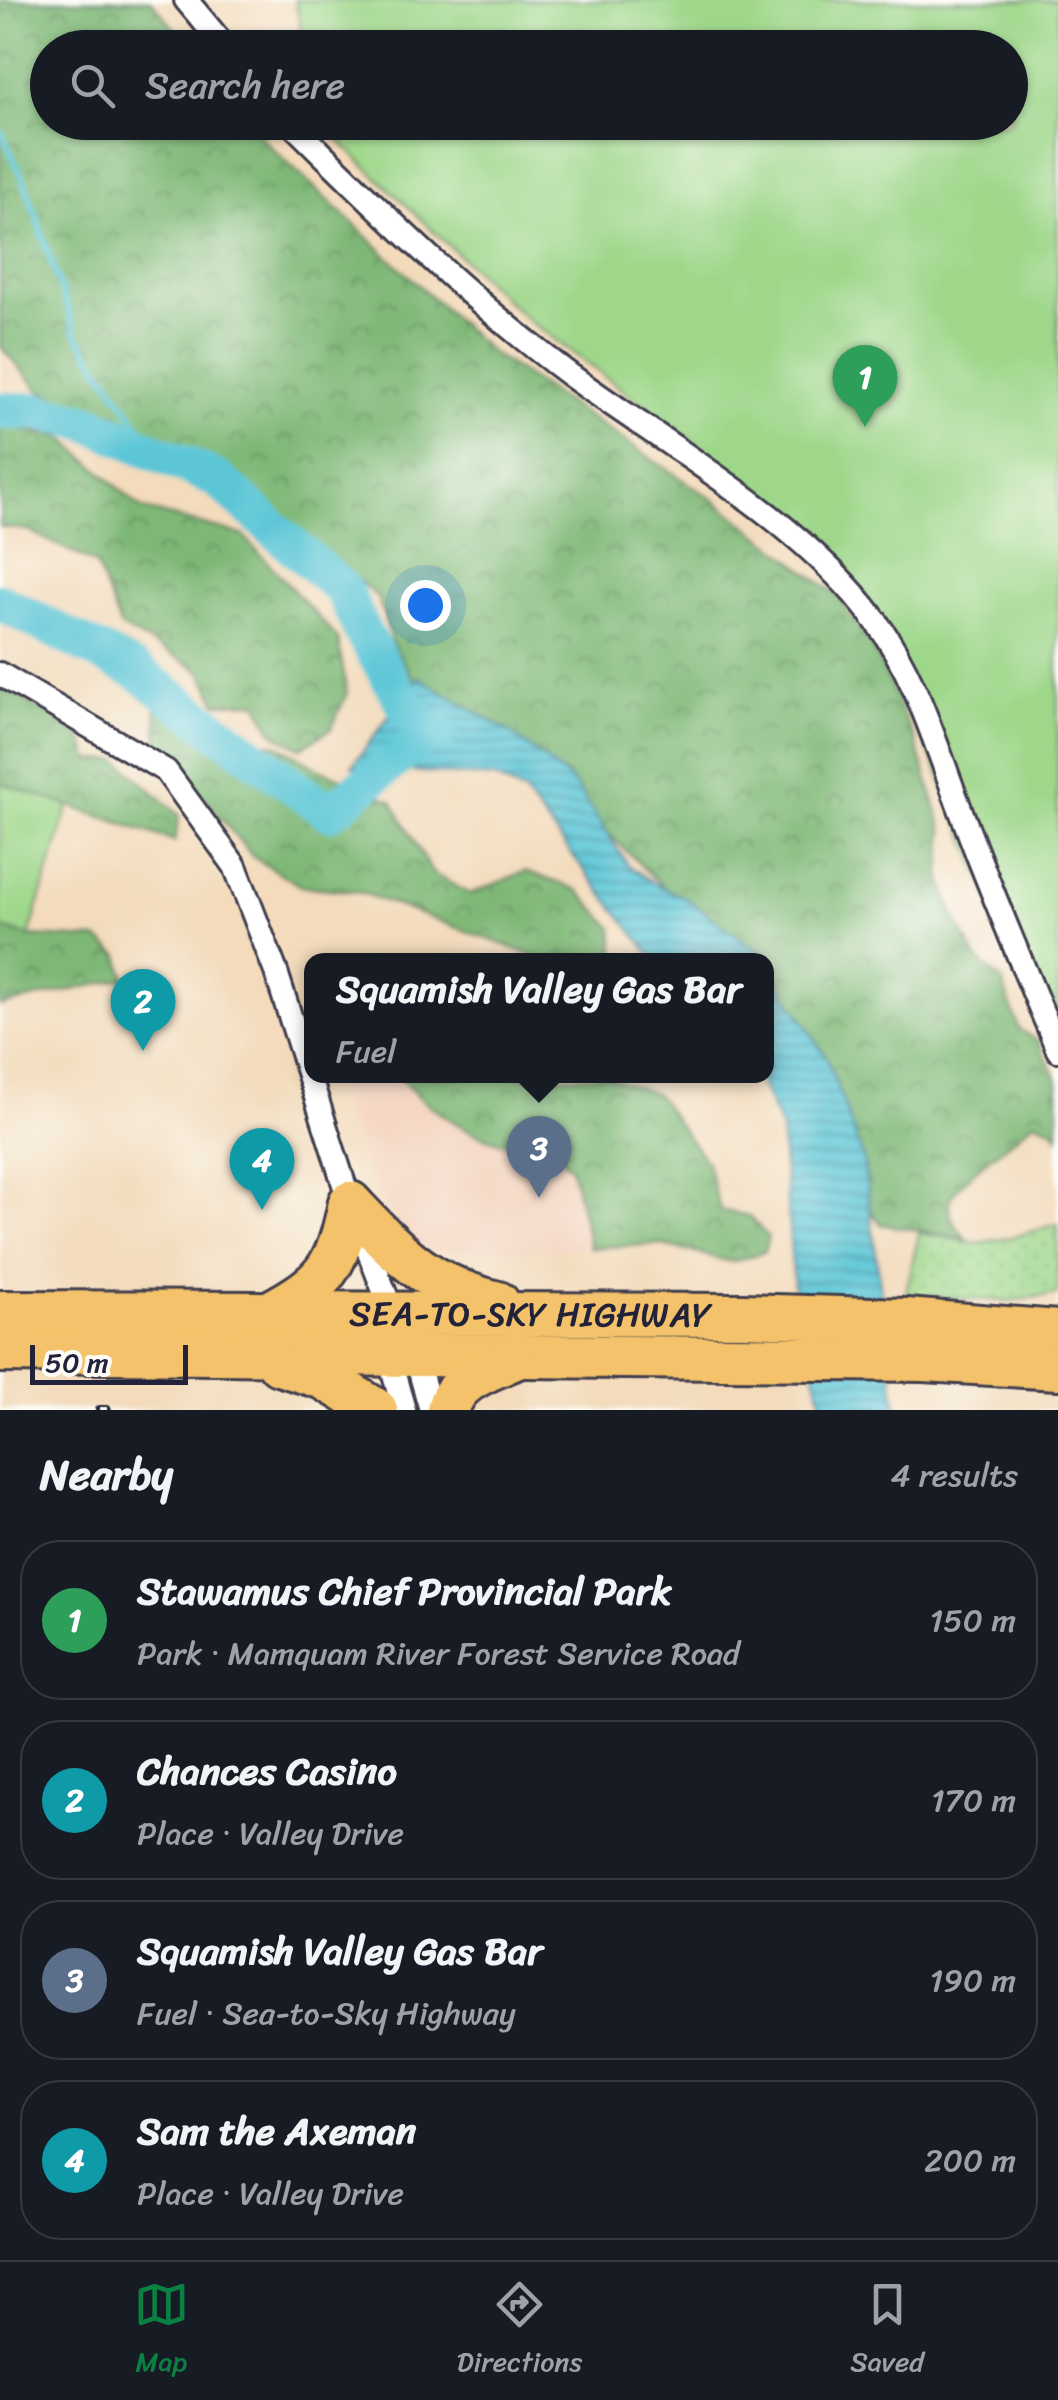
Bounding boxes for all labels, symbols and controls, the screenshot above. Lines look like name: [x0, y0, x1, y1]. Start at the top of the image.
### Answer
search box: [30, 30, 1028, 140]
text: Search here: [145, 52, 345, 119]
icon: search: [65, 58, 120, 113]
pin: 1: [832, 344, 898, 427]
your location: [400, 580, 451, 631]
popup: [304, 953, 774, 1083]
text: Squamish Valley Gas Bar: [336, 956, 742, 1023]
pin: 2: [110, 968, 176, 1051]
text: Fuel: [336, 1023, 396, 1080]
pin: 3: [506, 1116, 572, 1198]
pin: 4: [230, 1128, 294, 1210]
street label: SEA-TO-SKY HIGHWAY: [349, 1282, 714, 1346]
text: 50 m: [45, 1338, 109, 1387]
scale bar: [30, 1340, 188, 1384]
text: Nearby: [40, 1438, 173, 1512]
text: 4 results: [890, 1447, 1018, 1504]
text: Stawamus Chief Provincial Park: [137, 1558, 671, 1625]
text: 1: [68, 1592, 81, 1649]
text: 150 m: [930, 1592, 1016, 1649]
text: Park · Mamquam River Forest Service Road: [137, 1625, 740, 1682]
text: Chances Casino: [137, 1738, 397, 1805]
text: 2: [65, 1772, 84, 1829]
text: 170 m: [931, 1772, 1016, 1829]
text: Place · Valley Drive: [137, 1805, 404, 1862]
text: Squamish Valley Gas Bar: [137, 1918, 543, 1985]
text: 3: [66, 1952, 83, 2009]
text: 190 m: [930, 1952, 1016, 2009]
text: Fuel · Sea-to-Sky Highway: [137, 1985, 516, 2042]
text: Sam the Axeman: [137, 2098, 417, 2165]
text: 4: [64, 2132, 85, 2189]
text: 200 m: [924, 2132, 1016, 2189]
text: Place · Valley Drive: [137, 2165, 404, 2222]
tab: Map: [134, 2277, 189, 2386]
tab: Directions: [457, 2277, 582, 2386]
tab: Saved: [850, 2277, 924, 2386]

